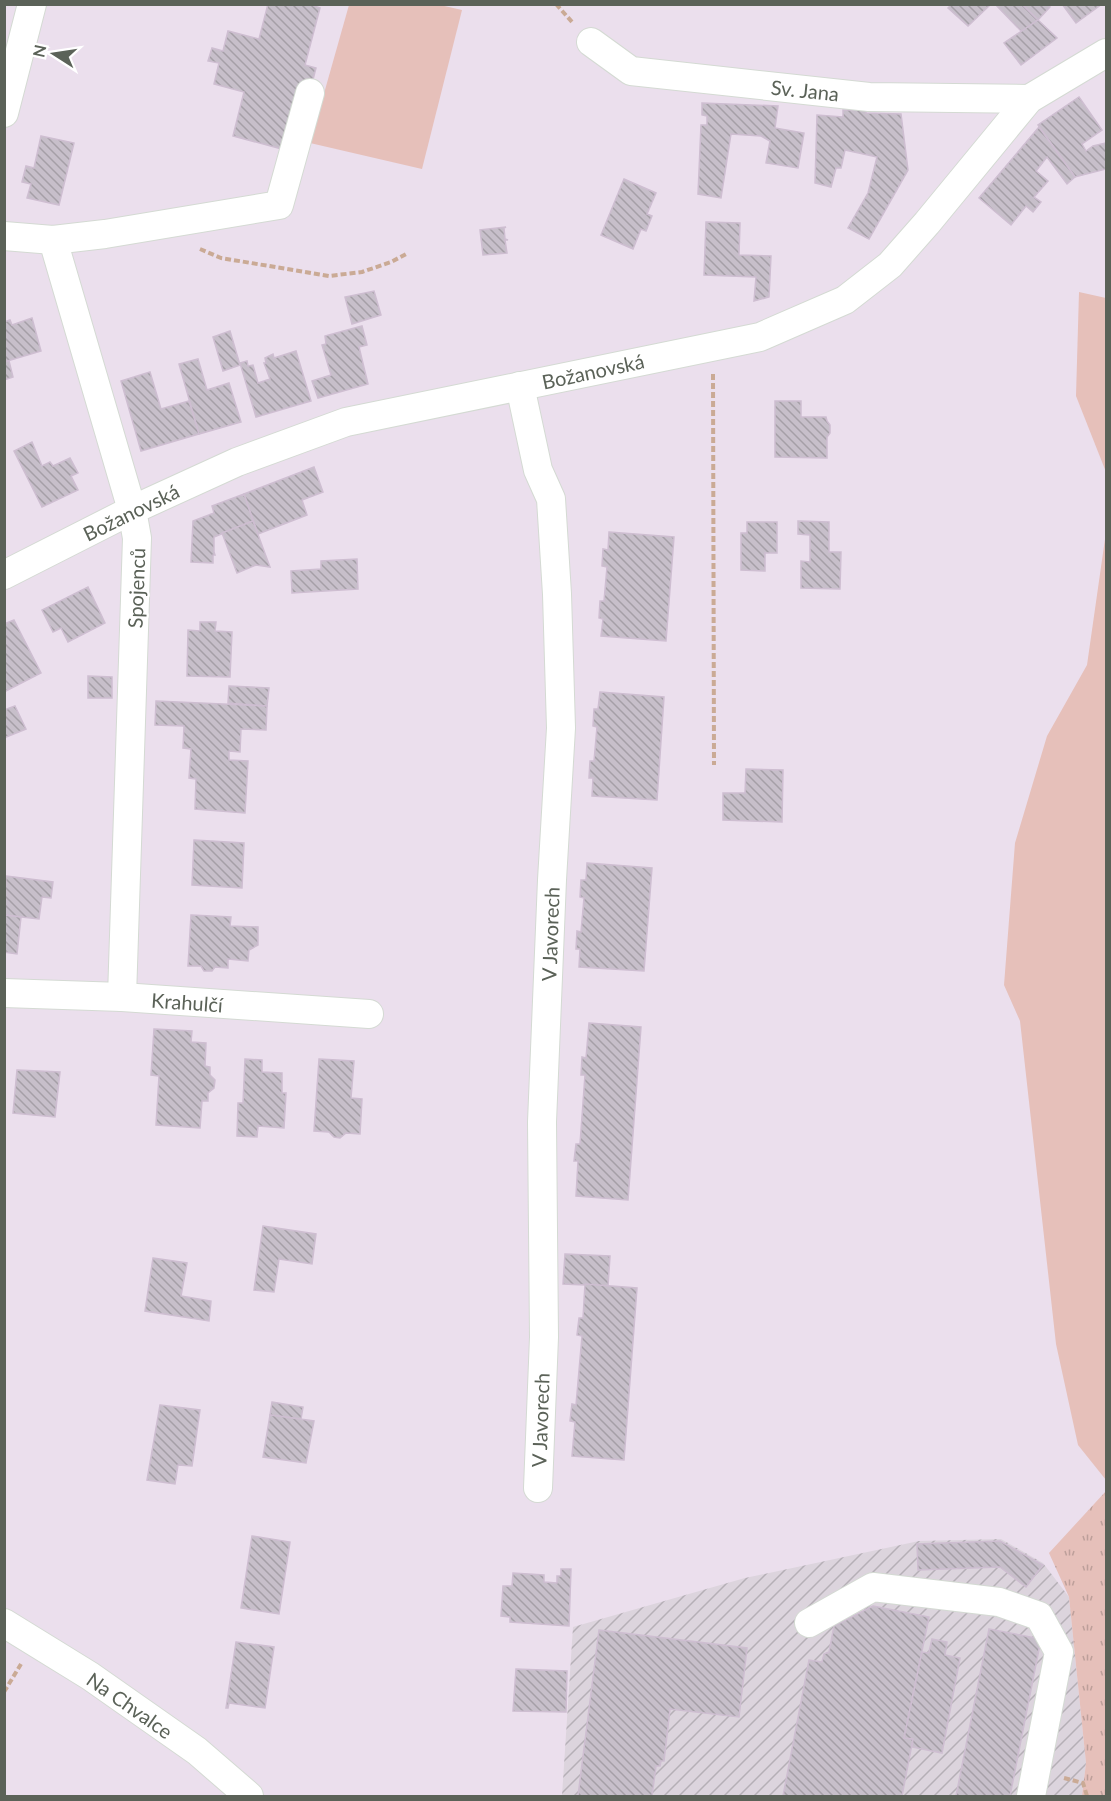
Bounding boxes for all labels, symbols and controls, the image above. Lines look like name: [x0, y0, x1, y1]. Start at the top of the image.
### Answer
north arrow: [24, 24, 84, 84]
text: N: [28, 43, 49, 59]
street label: Sv. Jana: [770, 74, 840, 106]
street label: Božanovská: [540, 348, 646, 394]
street label: Božanovská: [79, 478, 183, 546]
street label: Spojenců: [123, 547, 149, 629]
street label: V Javorech: [536, 886, 564, 982]
street label: Krahulčí: [150, 988, 225, 1017]
street label: V Javorech: [526, 1372, 554, 1468]
street label: Na Chvalce: [83, 1667, 177, 1743]

